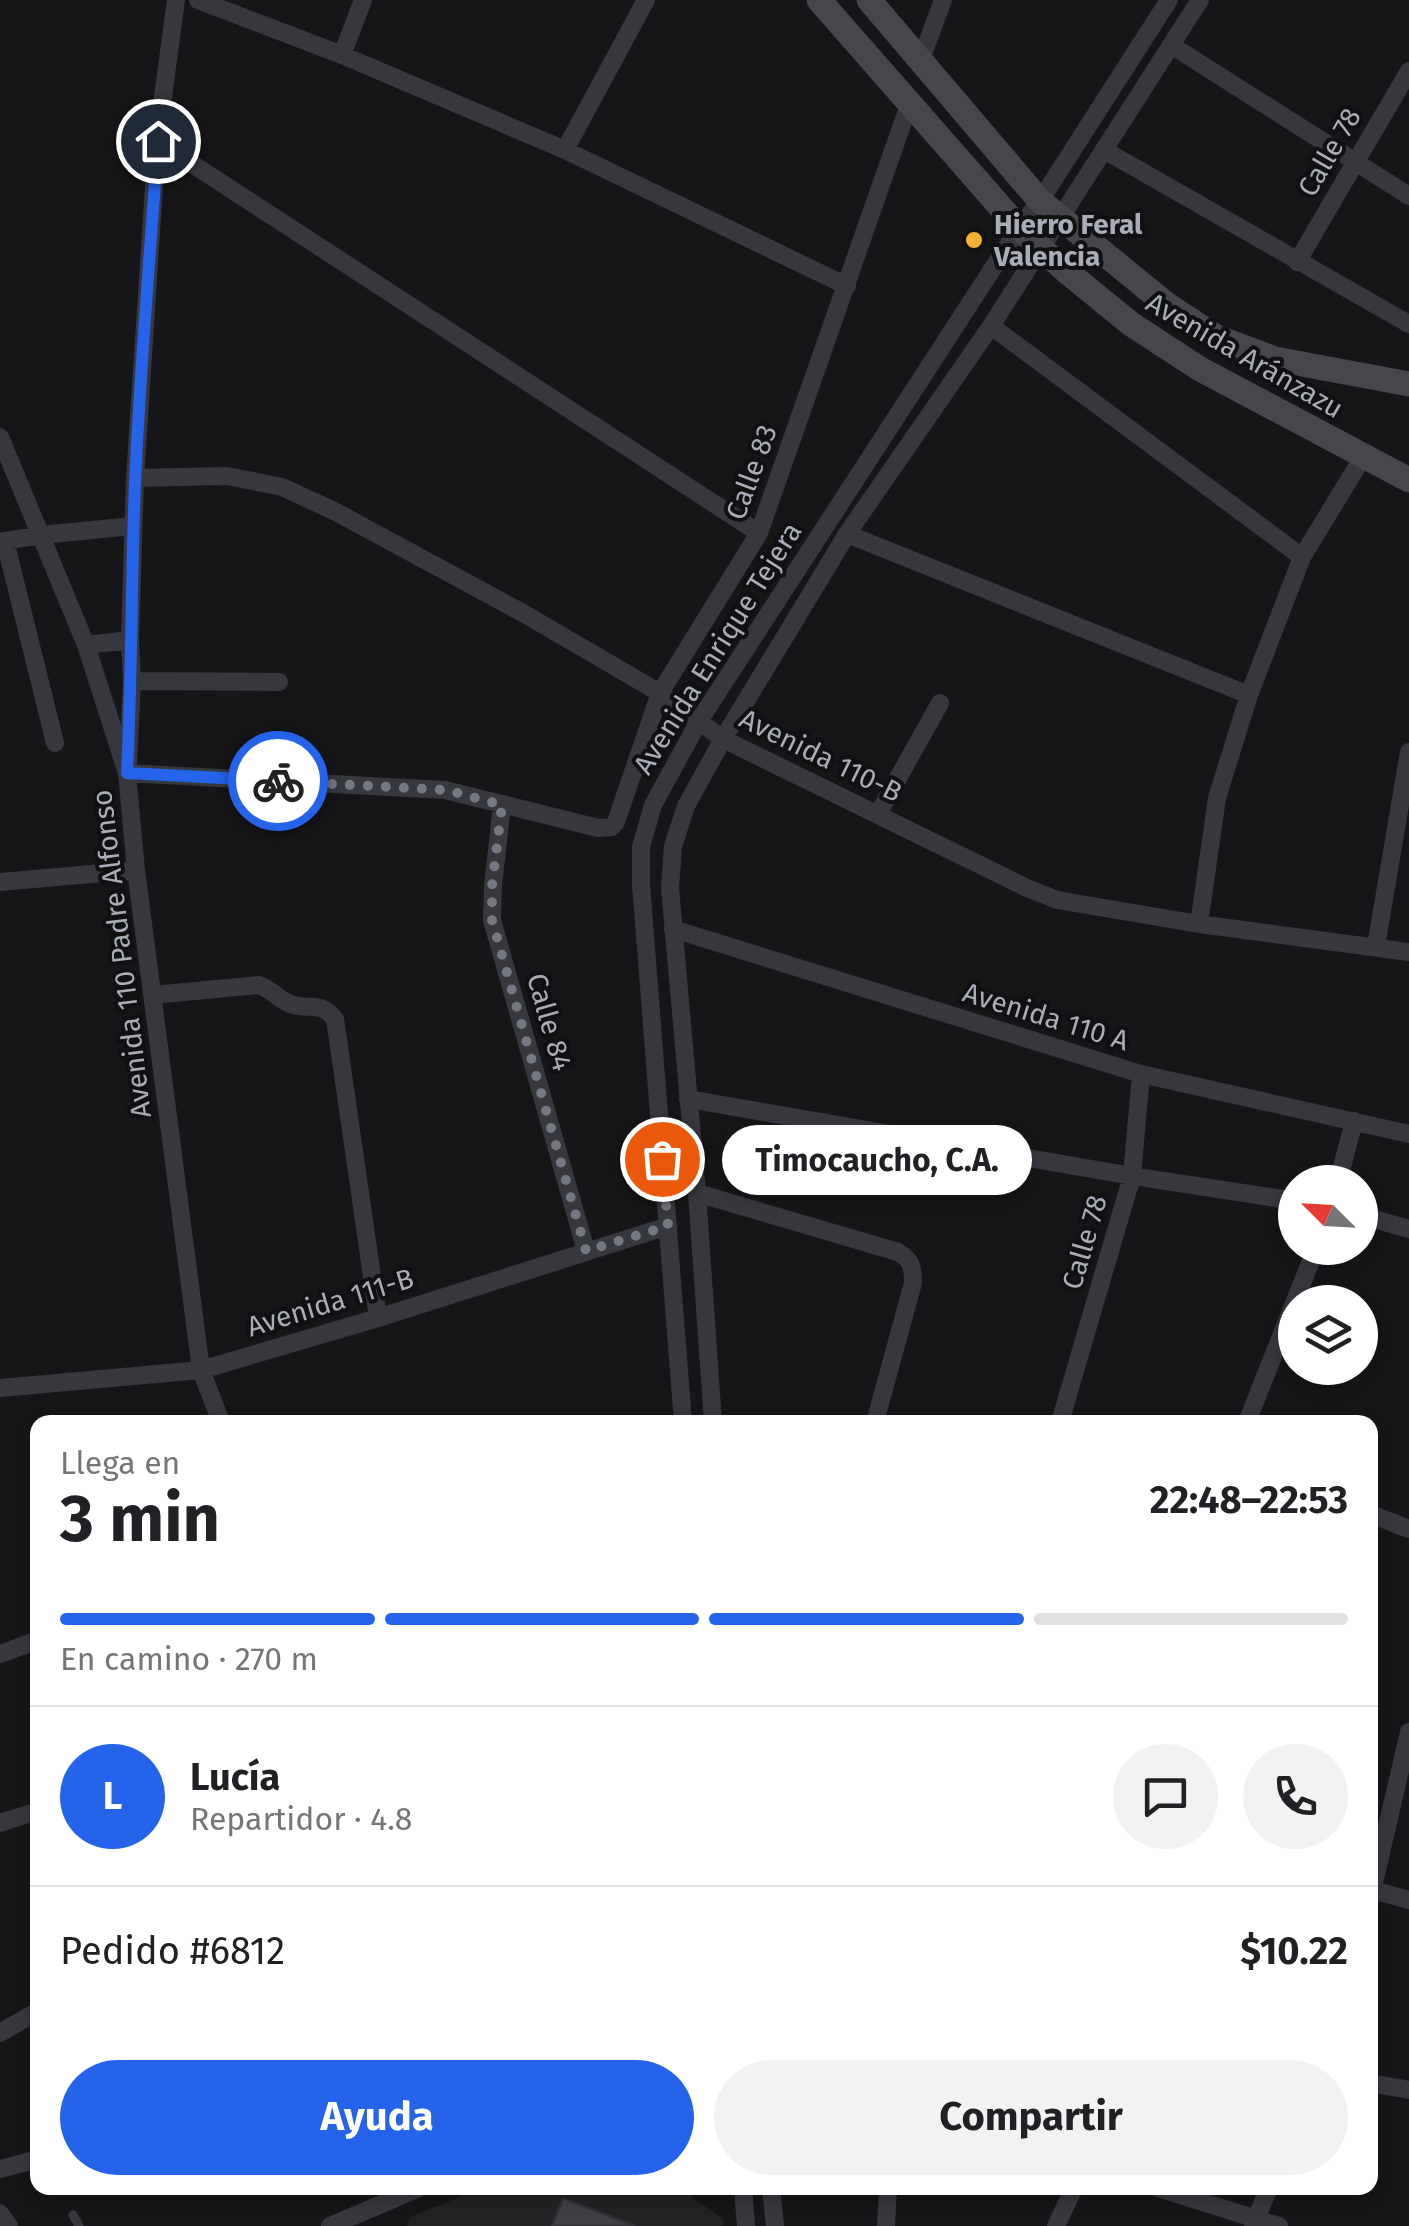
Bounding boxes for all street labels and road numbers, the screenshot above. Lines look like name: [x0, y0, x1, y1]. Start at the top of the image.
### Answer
street label: Calle 78: [1291, 102, 1368, 202]
street label: Avenida Aránzazu: [1141, 286, 1349, 425]
street label: Calle 83: [719, 420, 784, 524]
street label: Avenida Enrique Tejera: [626, 516, 808, 780]
street label: Avenida 110-B: [734, 702, 907, 809]
street label: Avenida 110 Padre Alfonso: [85, 788, 158, 1120]
street label: Calle 84: [520, 970, 579, 1075]
street label: Avenida 110 A: [959, 976, 1133, 1057]
street label: Calle 78: [1055, 1191, 1114, 1293]
street label: Avenida 111-B: [243, 1261, 417, 1343]

